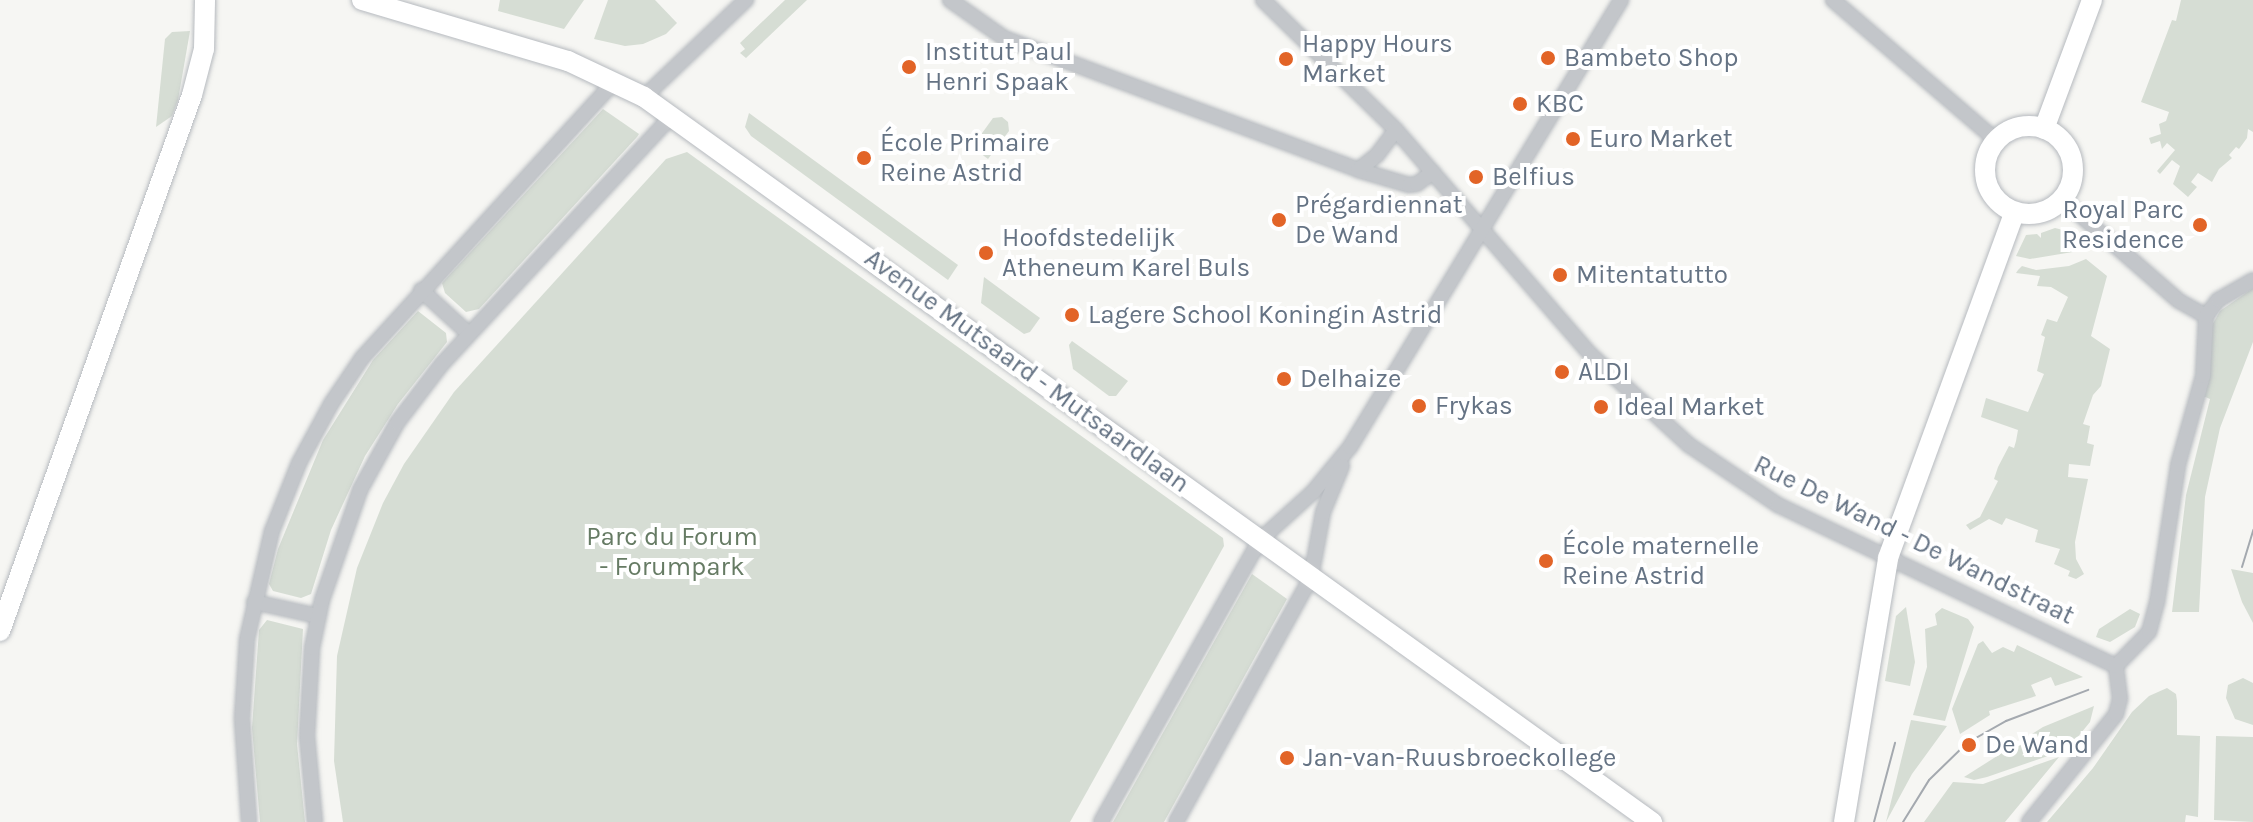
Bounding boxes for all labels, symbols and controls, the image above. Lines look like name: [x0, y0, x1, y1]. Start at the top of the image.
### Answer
place label: Happy Hours Market: [1302, 28, 1453, 90]
place label: Institut Paul Henri Spaak: [925, 36, 1072, 98]
place label: Bambeto Shop: [1564, 42, 1739, 74]
marker: Bambeto Shop: [1539, 49, 1557, 67]
marker: Happy Hours Market: [1277, 50, 1295, 68]
marker: Institut Paul Henri Spaak: [900, 58, 918, 76]
place label: KBC: [1536, 88, 1584, 120]
marker: KBC: [1511, 95, 1529, 113]
place label: Euro Market: [1589, 123, 1733, 155]
place label: École Primaire Reine Astrid: [880, 127, 1050, 188]
marker: Euro Market: [1564, 130, 1582, 148]
marker: École Primaire Reine Astrid: [855, 149, 873, 167]
place label: Belfius: [1492, 161, 1575, 193]
marker: Belfius: [1467, 168, 1485, 186]
place label: Prégardiennat De Wand: [1295, 189, 1463, 250]
place label: Royal Parc Residence: [2062, 194, 2184, 256]
marker: Prégardiennat De Wand: [1270, 211, 1288, 229]
marker: Royal Parc Residence: [2191, 216, 2209, 234]
place label: Hoofdstedelijk Atheneum Karel Buls: [1002, 222, 1250, 284]
street label: Avenue Mutsaard - Mutsaardlaan: [858, 243, 1196, 499]
marker: Hoofdstedelijk Atheneum Karel Buls: [977, 244, 995, 262]
place label: Mitentatutto: [1576, 259, 1728, 291]
marker: Mitentatutto: [1551, 266, 1569, 284]
place label: Lagere School Koningin Astrid: [1088, 299, 1442, 331]
marker: Lagere School Koningin Astrid: [1063, 306, 1081, 324]
place label: ALDI: [1578, 356, 1630, 388]
place label: Delhaize: [1300, 363, 1401, 395]
marker: ALDI: [1553, 363, 1571, 381]
marker: Delhaize: [1275, 370, 1293, 388]
place label: Frykas: [1435, 390, 1513, 422]
place label: Ideal Market: [1617, 391, 1764, 423]
marker: Frykas: [1410, 397, 1428, 415]
marker: Ideal Market: [1592, 398, 1610, 416]
street label: Rue De Wand - De Wandstraat: [1749, 449, 2079, 631]
park label: Parc du Forum - Forumpark: [586, 521, 758, 582]
place label: École maternelle Reine Astrid: [1562, 530, 1759, 592]
marker: École maternelle Reine Astrid: [1537, 552, 1555, 570]
place label: De Wand: [1985, 729, 2090, 761]
marker: De Wand: [1960, 736, 1978, 754]
place label: Jan-van-Ruusbroeckollege: [1303, 742, 1616, 774]
marker: Jan-van-Ruusbroeckollege: [1278, 749, 1296, 767]

